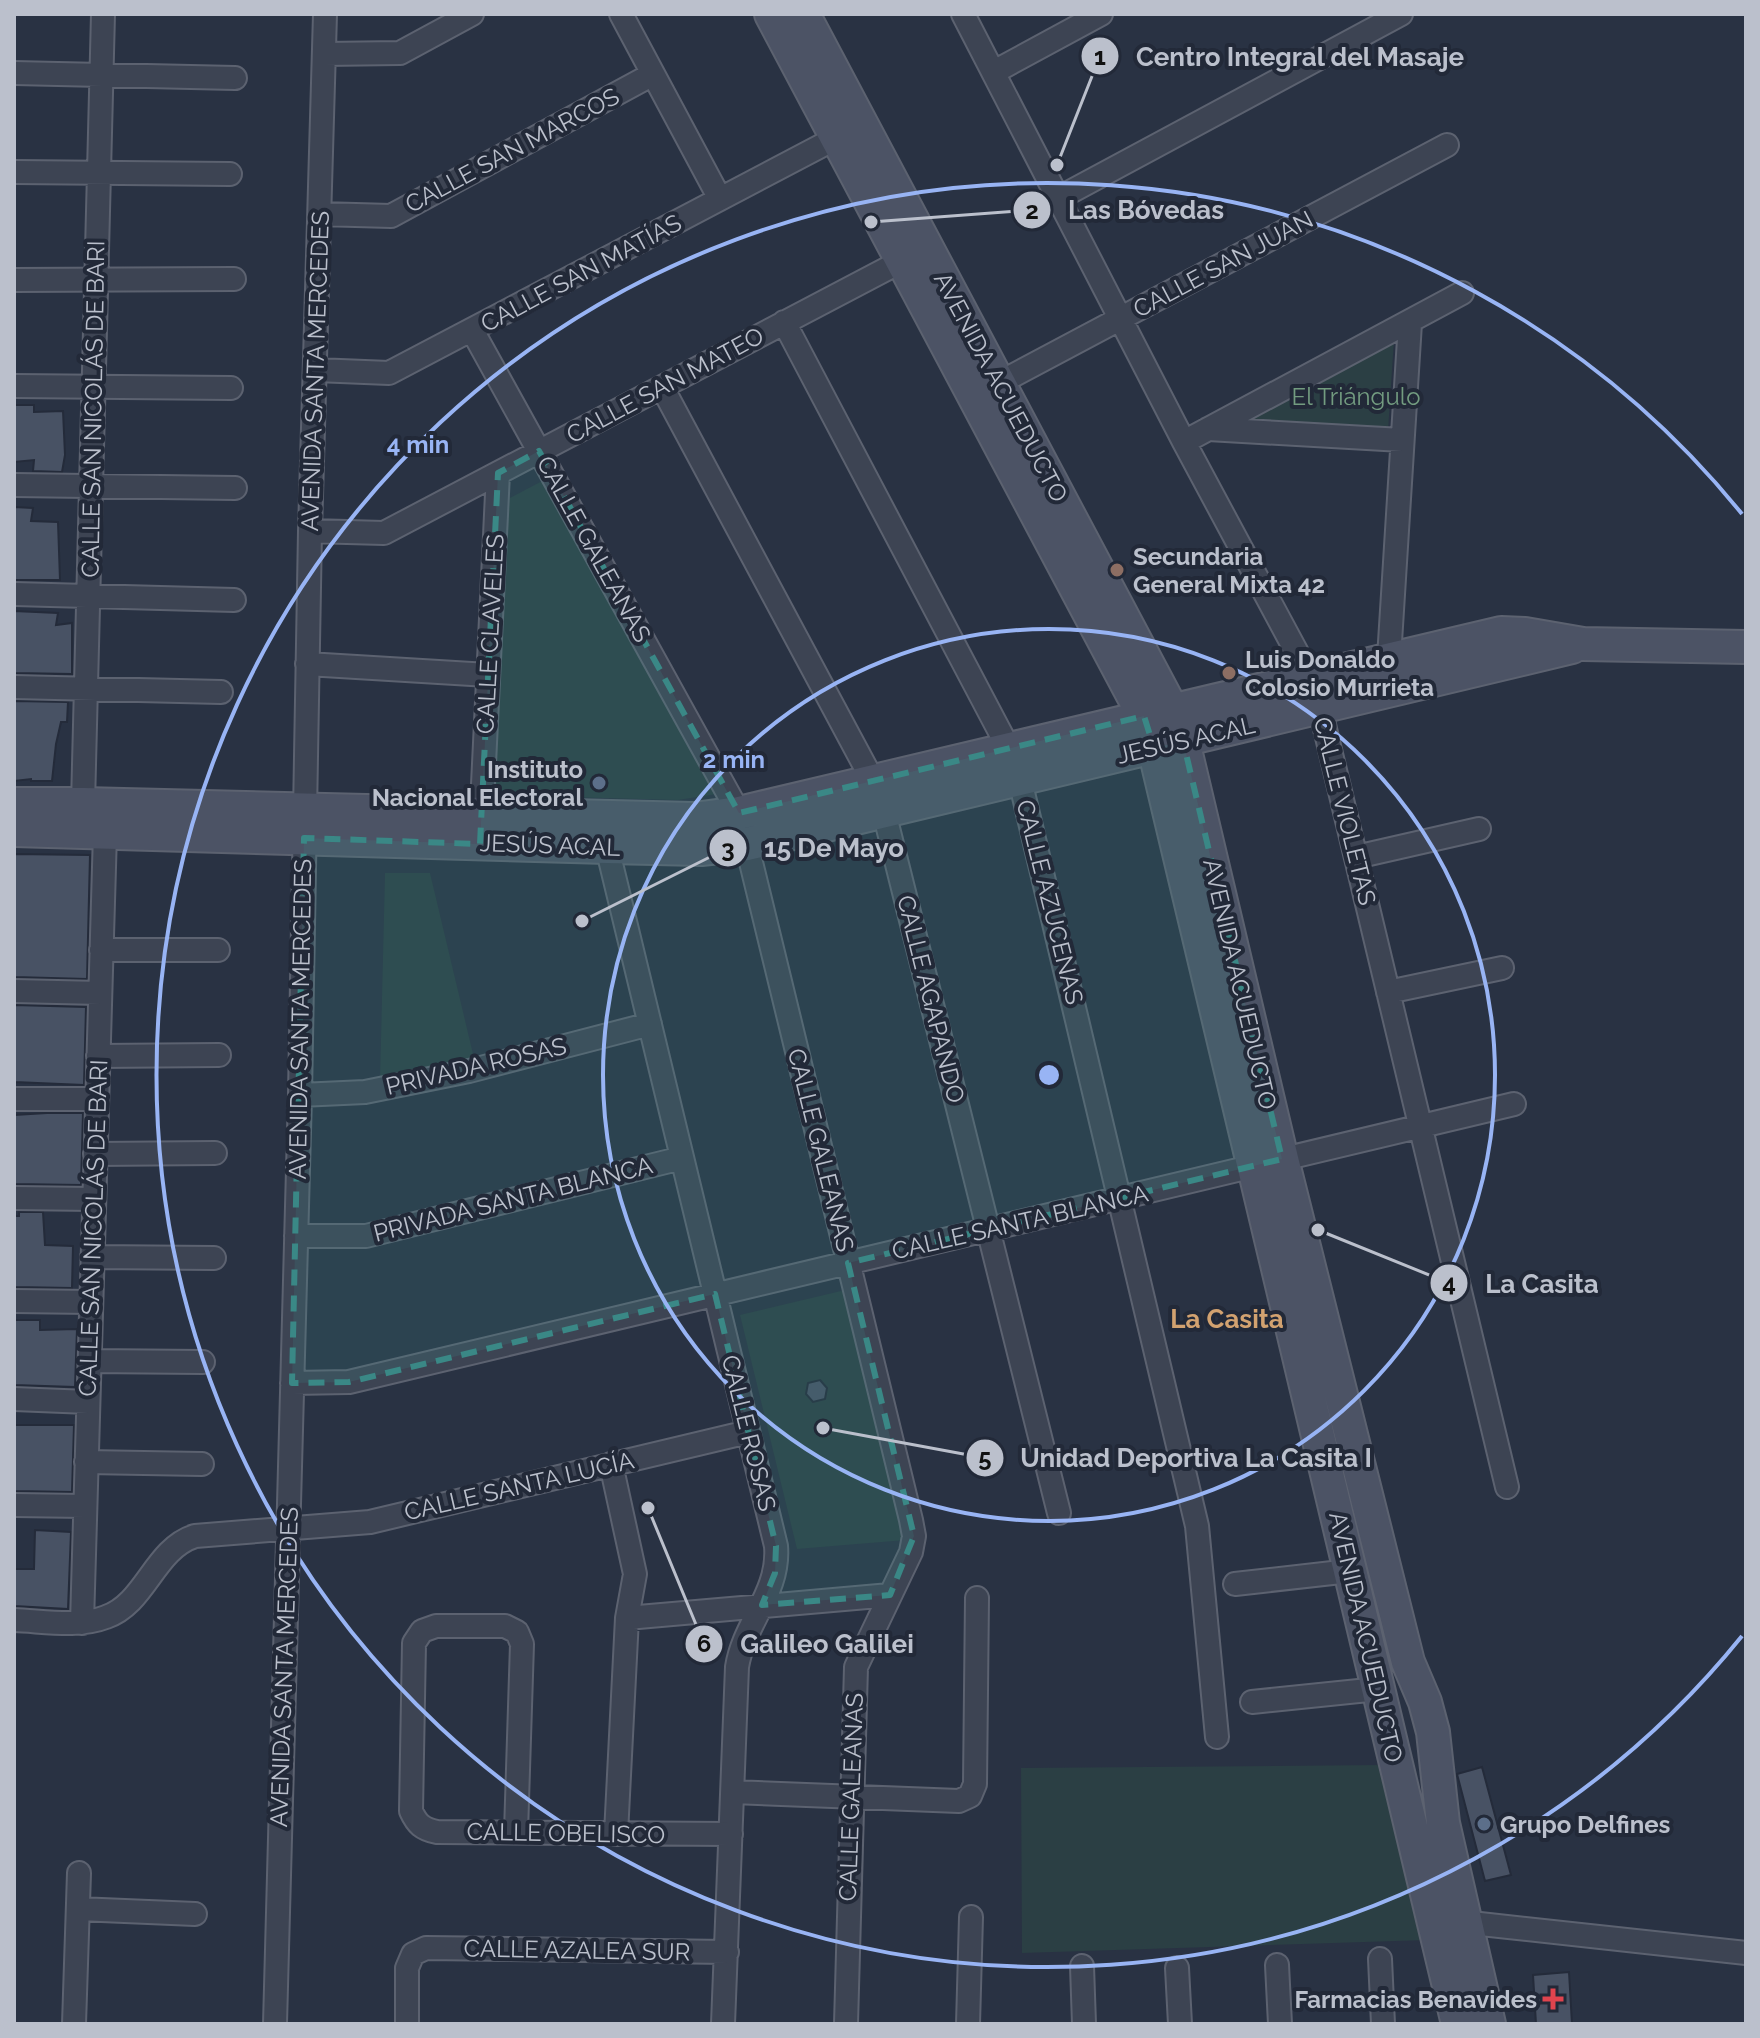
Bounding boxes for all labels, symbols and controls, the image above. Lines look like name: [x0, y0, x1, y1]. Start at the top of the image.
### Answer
callout: Centro Integral del Masaje: [1080, 31, 1481, 81]
text: 1: [1094, 42, 1106, 71]
text: Centro Integral del Masaje: [1136, 42, 1464, 72]
street label: CALLE SAN MARCOS: [400, 81, 624, 219]
callout: Las Bóvedas: [1012, 185, 1240, 235]
text: Las Bóvedas: [1068, 195, 1224, 225]
text: 2: [1025, 196, 1039, 225]
street label: CALLE SAN JUAN: [1128, 204, 1318, 324]
street label: CALLE SAN MATÍAS: [476, 208, 686, 338]
street label: AVENIDA SANTA MERCEDES: [295, 210, 335, 532]
street label: CALLE SAN NICOLÁS DE BARI: [76, 240, 110, 578]
street label: AVENIDA ACUEDUCTO: [928, 267, 1074, 507]
street label: CALLE SAN MATEO: [562, 321, 768, 449]
park label: El Triángulo: [1292, 382, 1420, 411]
text: 4 min: [387, 430, 449, 459]
street label: CALLE GALEANAS: [531, 451, 657, 647]
street label: CALLE CLAVELES: [470, 533, 510, 735]
place label: Secundaria General Mixta 42: [1133, 542, 1325, 599]
marker: Secundaria General Mixta 42: [1108, 561, 1126, 579]
place label: Luis Donaldo Colosio Murrieta: [1245, 645, 1434, 702]
marker: Luis Donaldo Colosio Murrieta: [1220, 664, 1238, 682]
street label: JESÚS ACAL: [1114, 710, 1258, 770]
street label: CALLE VIOLETAS: [1308, 714, 1382, 908]
text: 2 min: [703, 745, 765, 774]
place label: Instituto Nacional Electoral: [372, 755, 583, 812]
marker: Instituto Nacional Electoral: [590, 774, 608, 792]
street label: CALLE AZUCENAS: [1011, 797, 1089, 1007]
callout: 15 De Mayo: [708, 823, 920, 873]
street label: JESÚS ACAL: [479, 828, 621, 862]
text: 15 De Mayo: [764, 833, 904, 863]
text: 3: [721, 834, 735, 863]
street label: AVENIDA ACUEDUCTO: [1197, 856, 1283, 1112]
street label: AVENIDA SANTA MERCEDES: [283, 858, 317, 1180]
street label: CALLE AGAPANDO: [891, 892, 971, 1106]
street label: PRIVADA ROSAS: [383, 1031, 569, 1101]
street label: CALLE GALEANAS: [782, 1045, 860, 1255]
street label: CALLE SAN NICOLÁS DE BARI: [73, 1059, 113, 1397]
centre of rings: [1035, 1061, 1063, 1089]
street label: PRIVADA SANTA BLANCA: [370, 1150, 656, 1248]
street label: CALLE SANTA BLANCA: [889, 1178, 1151, 1266]
callout: La Casita: [1429, 1258, 1614, 1308]
text: 4: [1442, 1269, 1456, 1298]
text: La Casita: [1485, 1269, 1599, 1299]
district label: La Casita: [1170, 1304, 1284, 1334]
street label: CALLE ROSAS: [716, 1352, 782, 1514]
callout: Unidad Deportiva La Casita I: [965, 1433, 1388, 1483]
text: 5: [978, 1443, 992, 1472]
text: Unidad Deportiva La Casita I: [1020, 1443, 1372, 1473]
street label: CALLE SANTA LUCÍA: [401, 1445, 637, 1527]
street label: AVENIDA SANTA MERCEDES: [264, 1506, 304, 1828]
street label: AVENIDA ACUEDUCTO: [1323, 1509, 1409, 1765]
callout: Galileo Galilei: [684, 1619, 929, 1669]
text: 6: [697, 1629, 711, 1658]
text: Galileo Galilei: [740, 1629, 914, 1659]
street label: CALLE GALEANAS: [833, 1692, 869, 1902]
place label: Grupo Delfines: [1500, 1810, 1671, 1839]
marker: Grupo Delfines: [1475, 1815, 1493, 1833]
street label: CALLE OBELISCO: [466, 1817, 666, 1849]
street label: CALLE AZALEA SUR: [463, 1934, 691, 1966]
place label: Farmacias Benavides: [1294, 1985, 1537, 2014]
marker: Farmacias Benavides: [1544, 1990, 1562, 2008]

